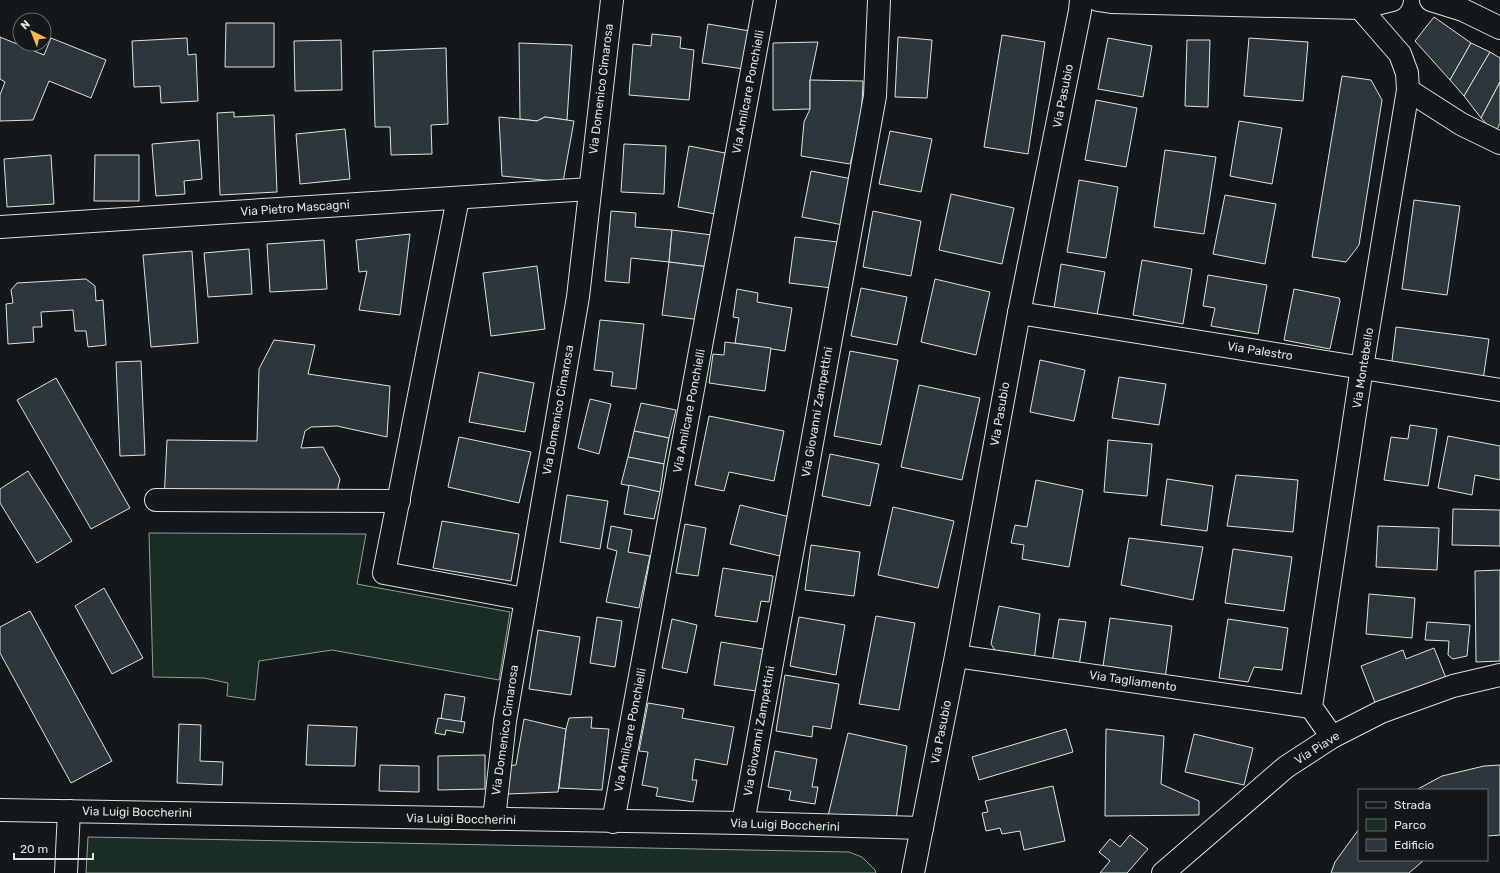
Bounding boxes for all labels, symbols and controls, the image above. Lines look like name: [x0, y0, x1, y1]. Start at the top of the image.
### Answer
north arrow: [12, 12, 52, 52]
text: N: [18, 18, 33, 33]
street label: Via Domenico Cimarosa: [586, 23, 616, 155]
street label: Via Amilcare Ponchielli: [729, 29, 767, 155]
street label: Via Pasubio: [1050, 63, 1076, 129]
street label: Via Pietro Mascagni: [240, 197, 350, 219]
street label: Via Montebello: [1350, 326, 1376, 410]
street label: Via Palestro: [1226, 339, 1294, 363]
street label: Via Domenico Cimarosa: [540, 344, 576, 476]
street label: Via Giovanni Zampettini: [799, 346, 835, 478]
street label: Via Amilcare Ponchielli: [670, 348, 708, 474]
street label: Via Pasubio: [987, 381, 1013, 447]
street label: Via Domenico Cimarosa: [489, 664, 521, 796]
street label: Via Giovanni Zampettini: [741, 665, 777, 797]
street label: Via Amilcare Ponchielli: [611, 667, 649, 793]
street label: Via Tagliamento: [1088, 668, 1178, 694]
street label: Via Pasubio: [928, 699, 954, 765]
street label: Via Piave: [1292, 729, 1342, 767]
legend: [1358, 789, 1488, 861]
text: Strada: [1394, 798, 1431, 812]
street label: Via Luigi Boccherini: [82, 804, 192, 820]
street label: Via Luigi Boccherini: [406, 811, 516, 827]
street label: Via Luigi Boccherini: [730, 816, 840, 834]
text: Parco: [1394, 818, 1426, 832]
scale bar: [14, 835, 93, 861]
text: Edificio: [1394, 838, 1434, 852]
text: 20 m: [20, 842, 48, 856]

